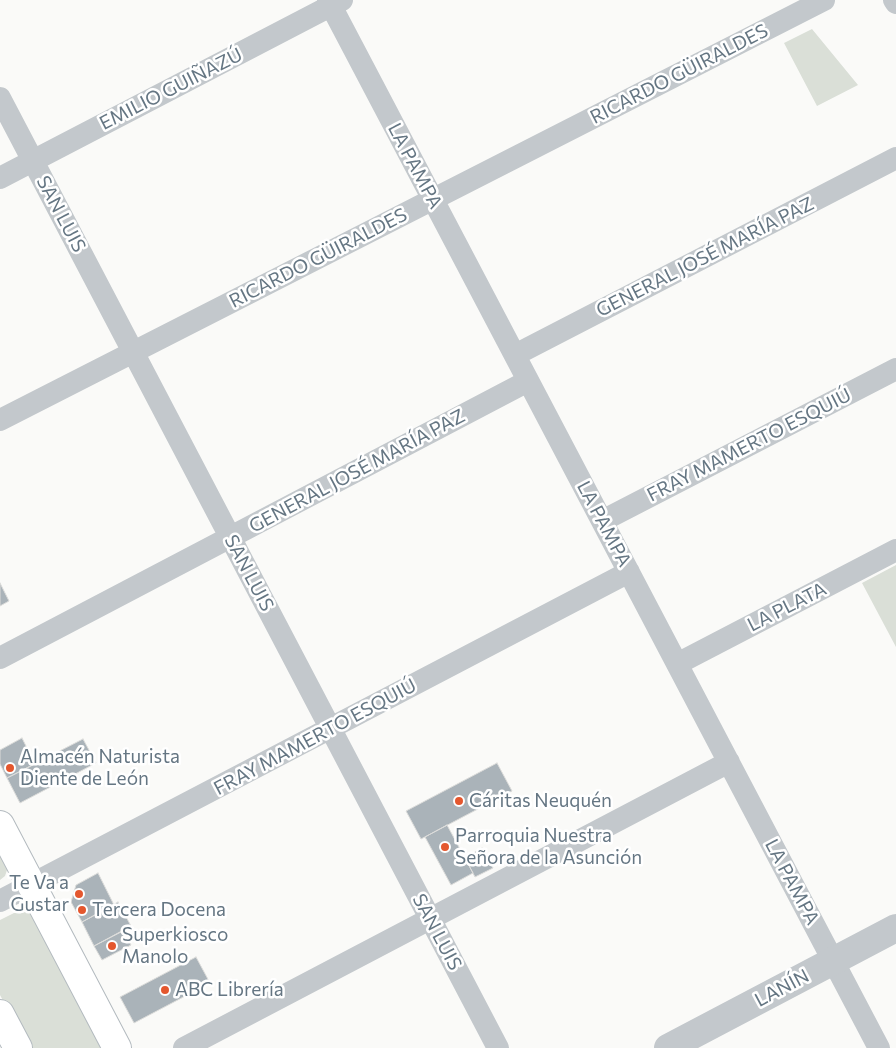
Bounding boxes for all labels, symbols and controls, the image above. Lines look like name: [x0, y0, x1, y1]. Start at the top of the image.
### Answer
street label: RICARDO GÜIRALDES: [586, 19, 772, 129]
street label: EMILIO GUIÑAZÚ: [96, 43, 246, 135]
street label: LA PAMPA: [383, 119, 447, 213]
street label: SAN LUIS: [31, 172, 91, 256]
street label: GENERAL JOSÉ MARÍA PAZ: [592, 192, 818, 322]
street label: RICARDO GÜIRALDES: [225, 203, 411, 313]
street label: FRAY MAMERTO ESQUIÚ: [643, 384, 855, 506]
street label: GENERAL JOSÉ MARÍA PAZ: [245, 404, 469, 538]
street label: LA PAMPA: [572, 477, 636, 571]
street label: SAN LUIS: [219, 531, 279, 615]
street label: LA PLATA: [744, 577, 830, 637]
street label: FRAY MAMERTO ESQUIÚ: [210, 674, 420, 800]
place label: Almacén Naturista Diente de León: [20, 746, 180, 790]
marker: Almacén Naturista Diente de León: [4, 762, 16, 774]
place label: Cáritas Neuquén: [469, 790, 612, 812]
marker: Cáritas Neuquén: [453, 795, 465, 807]
place label: Parroquia Nuestra Señora de la Asunción: [455, 825, 642, 869]
street label: LA PAMPA: [760, 835, 824, 929]
marker: Parroquia Nuestra Señora de la Asunción: [439, 841, 451, 853]
place label: Te Va a Gustar: [9, 872, 69, 916]
marker: Te Va a Gustar: [73, 888, 85, 900]
street label: SAN LUIS: [407, 890, 467, 974]
place label: Tercera Docena: [92, 899, 226, 921]
marker: Tercera Docena: [76, 904, 88, 916]
place label: Superkiosco Manolo: [122, 924, 228, 968]
marker: Superkiosco Manolo: [106, 940, 118, 952]
street label: LANÍN: [751, 964, 813, 1012]
place label: ABC Librería: [175, 979, 284, 1001]
marker: ABC Librería: [159, 984, 171, 996]

